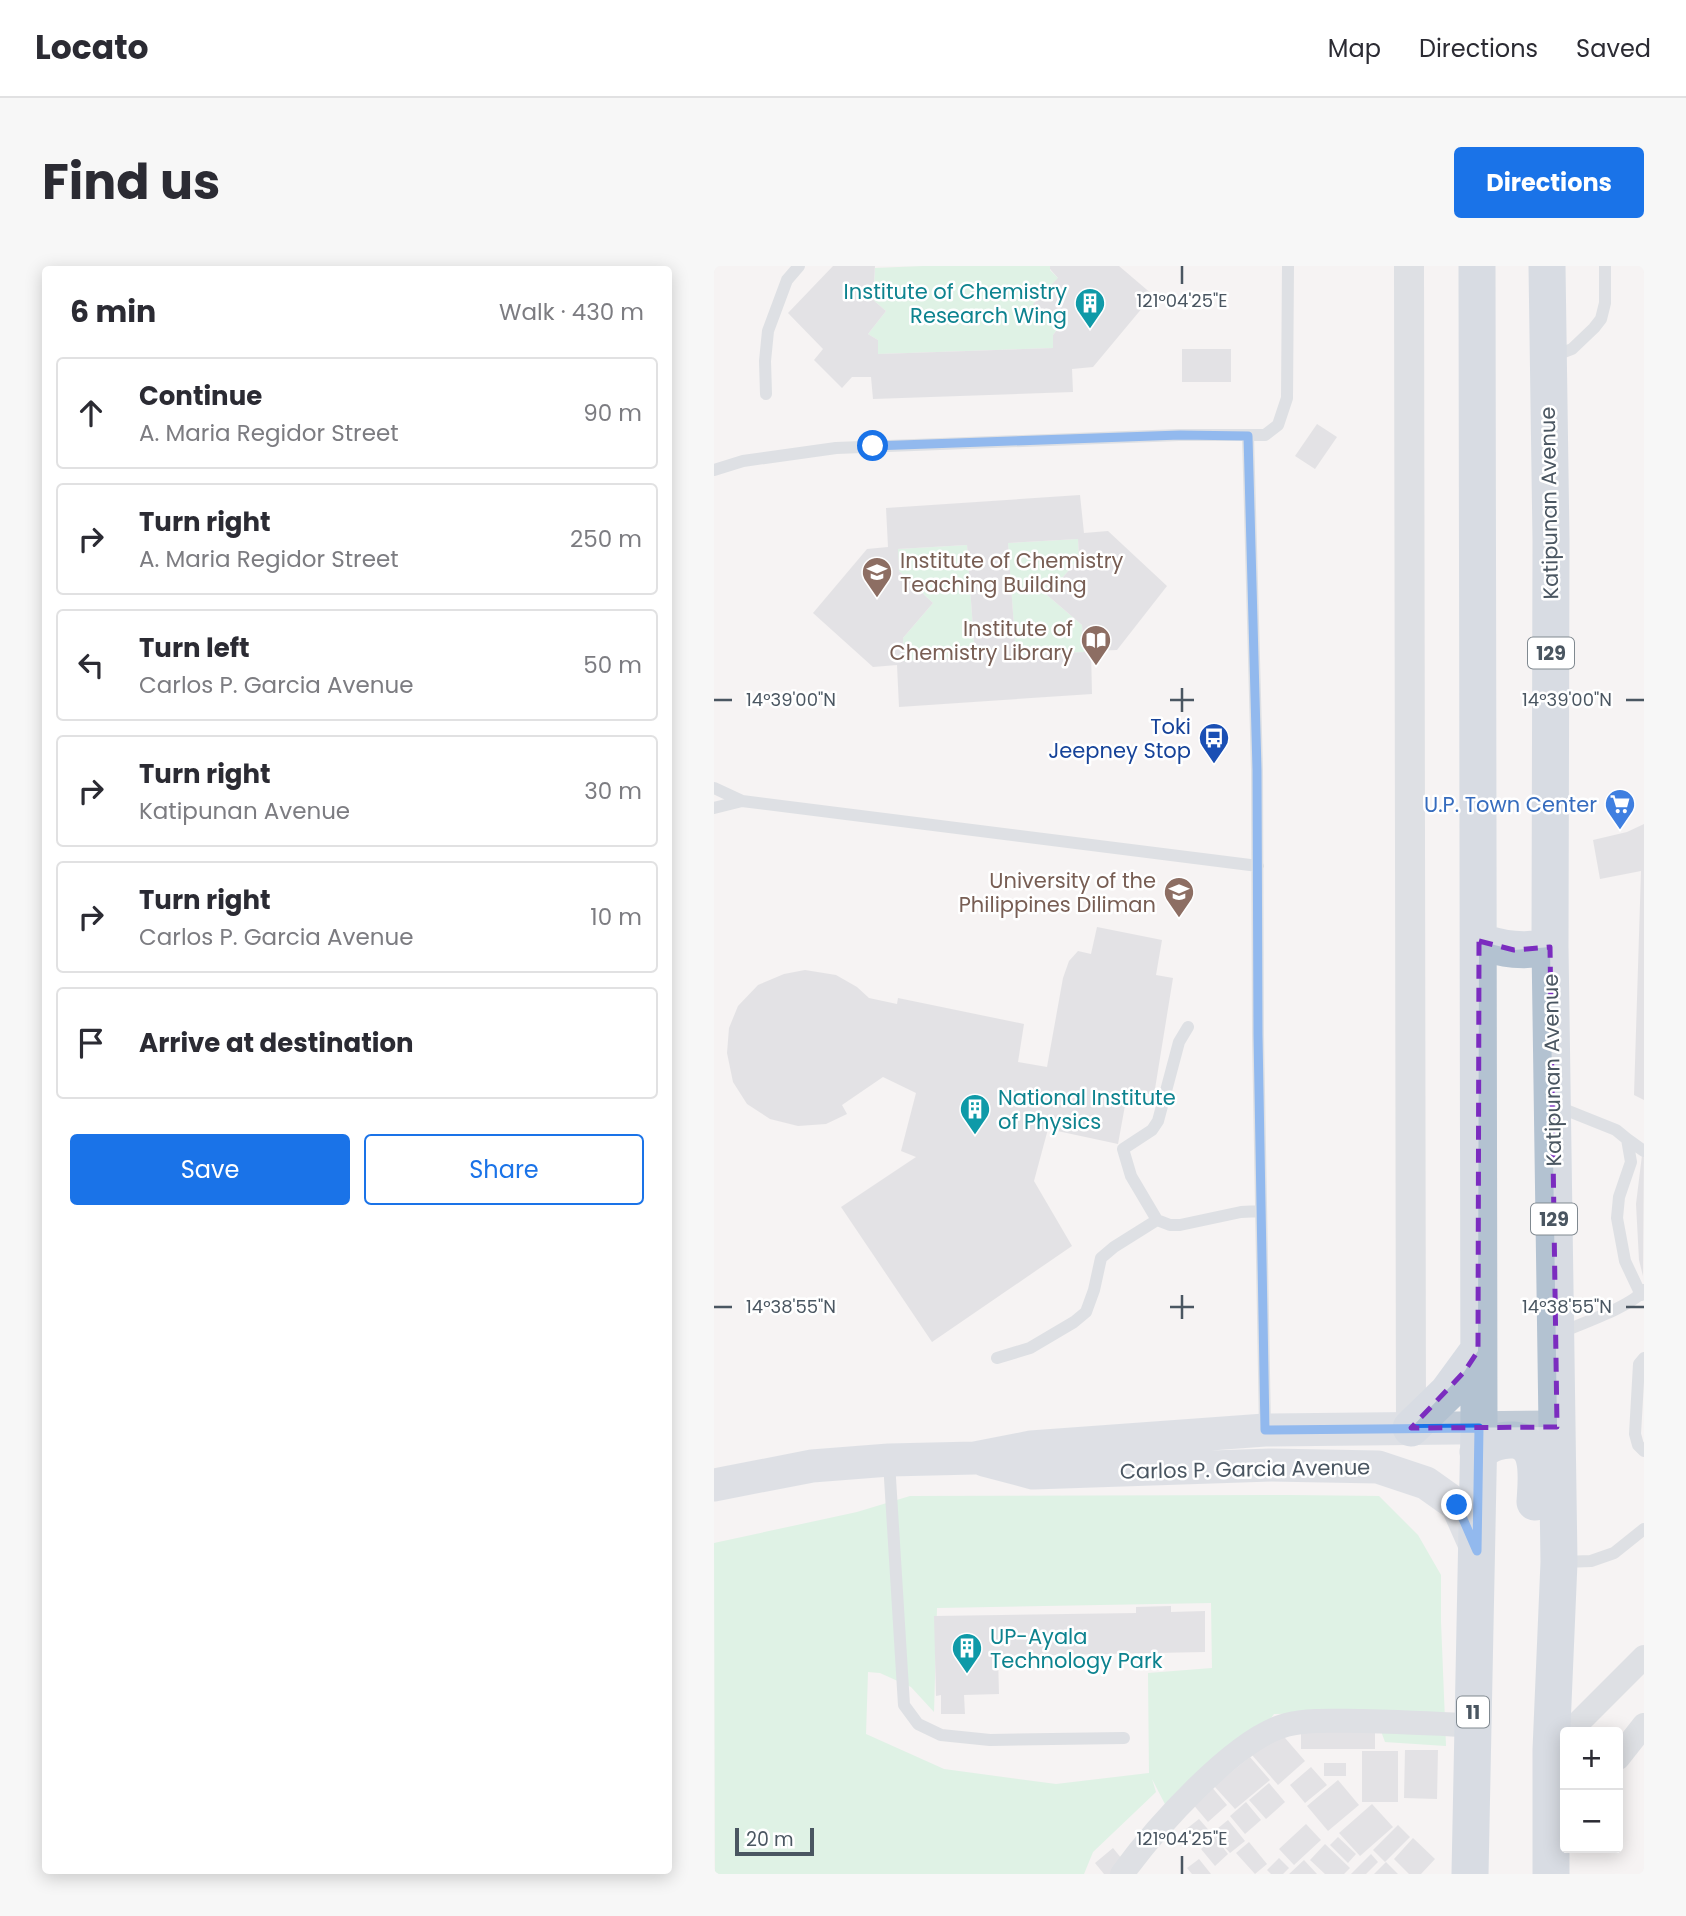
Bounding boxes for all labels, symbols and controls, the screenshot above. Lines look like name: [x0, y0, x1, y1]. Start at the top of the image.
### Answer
text: Locato: [35, 24, 149, 71]
text: Map: [1328, 32, 1381, 65]
text: Directions: [1419, 32, 1538, 65]
text: Saved: [1576, 32, 1651, 65]
button: Directions: [1454, 147, 1644, 218]
text: Find us: [42, 148, 220, 216]
place label: Institute of Chemistry Research Wing: [844, 277, 1067, 330]
building icon: Institute of Chemistry Research Wing: [1073, 286, 1107, 330]
text: 121°04'25"E: [1137, 288, 1227, 313]
text: 6 min: [70, 290, 156, 333]
text: Walk · 430 m: [499, 296, 644, 328]
text: Continue: [139, 378, 262, 414]
icon: ahead: [72, 394, 110, 432]
text: 90 m: [583, 397, 642, 429]
street label: Katipunan Avenue: [1533, 406, 1565, 600]
text: A. Maria Regidor Street: [139, 417, 399, 449]
route start: [857, 430, 888, 461]
text: Turn right: [139, 504, 271, 540]
icon: right: [72, 520, 110, 558]
text: 250 m: [570, 523, 642, 555]
text: A. Maria Regidor Street: [139, 543, 399, 575]
place label: Institute of Chemistry Teaching Building: [900, 546, 1124, 599]
school or university icon: Institute of Chemistry Teaching Building: [860, 555, 894, 599]
place label: Institute of Chemistry Library: [890, 614, 1073, 667]
library icon: Institute of Chemistry Library: [1079, 623, 1113, 667]
text: Turn left: [139, 630, 250, 666]
road number: 129: [1528, 638, 1574, 668]
icon: left: [72, 646, 110, 684]
text: 50 m: [583, 649, 642, 681]
text: Carlos P. Garcia Avenue: [139, 669, 413, 701]
text: 14°39'00"N: [746, 687, 836, 712]
text: 14°39'00"N: [1522, 687, 1612, 712]
place label: Toki Jeepney Stop: [1048, 712, 1191, 765]
bus stop icon: Toki Jeepney Stop: [1197, 721, 1231, 765]
text: Turn right: [139, 756, 271, 792]
icon: right: [72, 772, 110, 810]
text: 30 m: [584, 775, 642, 807]
supermarket icon: U.P. Town Center: [1603, 787, 1637, 831]
place label: U.P. Town Center: [1424, 790, 1597, 819]
text: Katipunan Avenue: [139, 795, 350, 827]
place label: University of the Philippines Diliman: [959, 866, 1156, 919]
school or university icon: University of the Philippines Diliman: [1162, 875, 1196, 919]
text: Turn right: [139, 882, 271, 918]
icon: right: [72, 898, 110, 936]
text: 10 m: [590, 901, 642, 933]
text: Carlos P. Garcia Avenue: [139, 921, 413, 953]
street label: Katipunan Avenue: [1536, 973, 1568, 1167]
icon: arrive: [72, 1024, 110, 1062]
text: Arrive at destination: [139, 1025, 414, 1061]
place label: National Institute of Physics: [998, 1083, 1176, 1136]
building icon: National Institute of Physics: [958, 1092, 992, 1136]
button: Save: [70, 1134, 350, 1205]
button: Share: [364, 1134, 644, 1205]
road number: 129: [1531, 1203, 1577, 1234]
text: 14°38'55"N: [746, 1294, 836, 1319]
text: 14°38'55"N: [1522, 1294, 1612, 1319]
street label: Carlos P. Garcia Avenue: [1120, 1452, 1370, 1486]
route end: [1441, 1489, 1472, 1520]
place label: UP-Ayala Technology Park: [990, 1622, 1163, 1675]
building icon: UP-Ayala Technology Park: [950, 1631, 984, 1675]
road number: 11: [1457, 1696, 1489, 1728]
map controls: [1560, 1727, 1623, 1853]
button: +: [1560, 1727, 1623, 1790]
button: −: [1560, 1790, 1623, 1853]
scale bar: [735, 1825, 814, 1857]
text: 20 m: [746, 1826, 794, 1853]
text: 121°04'25"E: [1137, 1826, 1227, 1851]

